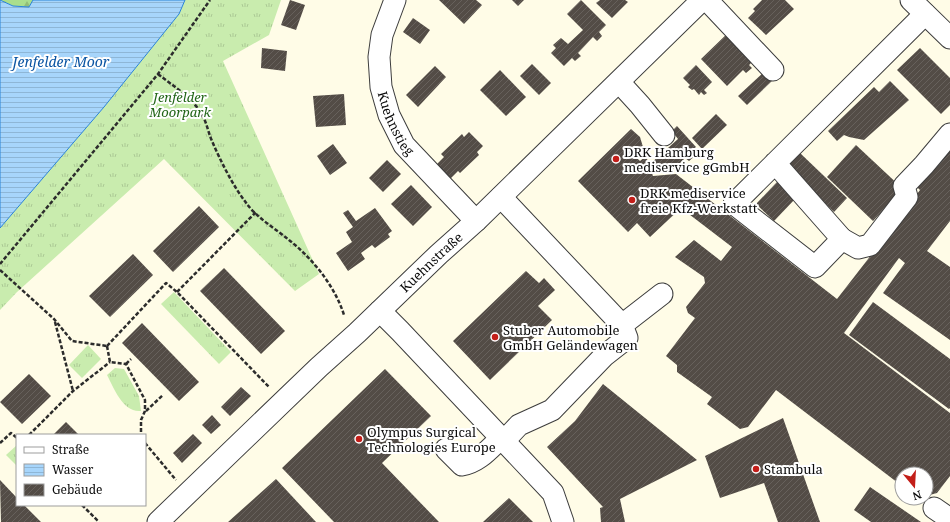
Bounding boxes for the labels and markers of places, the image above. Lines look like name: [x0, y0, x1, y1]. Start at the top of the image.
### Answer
place label: DRK Hamburg mediservice gGmbH: [624, 143, 750, 176]
marker: DRK Hamburg mediservice gGmbH: [611, 154, 621, 164]
place label: DRK mediservice freie Kfz-Werkstatt: [640, 184, 758, 217]
marker: DRK mediservice freie Kfz-Werkstatt: [627, 195, 637, 205]
place label: Stuber Automobile GmbH Geländewagen: [503, 321, 639, 354]
marker: Stuber Automobile GmbH Geländewagen: [490, 332, 500, 342]
place label: Olympus Surgical Technologies Europe: [367, 423, 496, 456]
marker: Olympus Surgical Technologies Europe: [354, 434, 364, 444]
place label: Stambula: [764, 460, 823, 478]
marker: Stambula: [751, 464, 761, 474]

